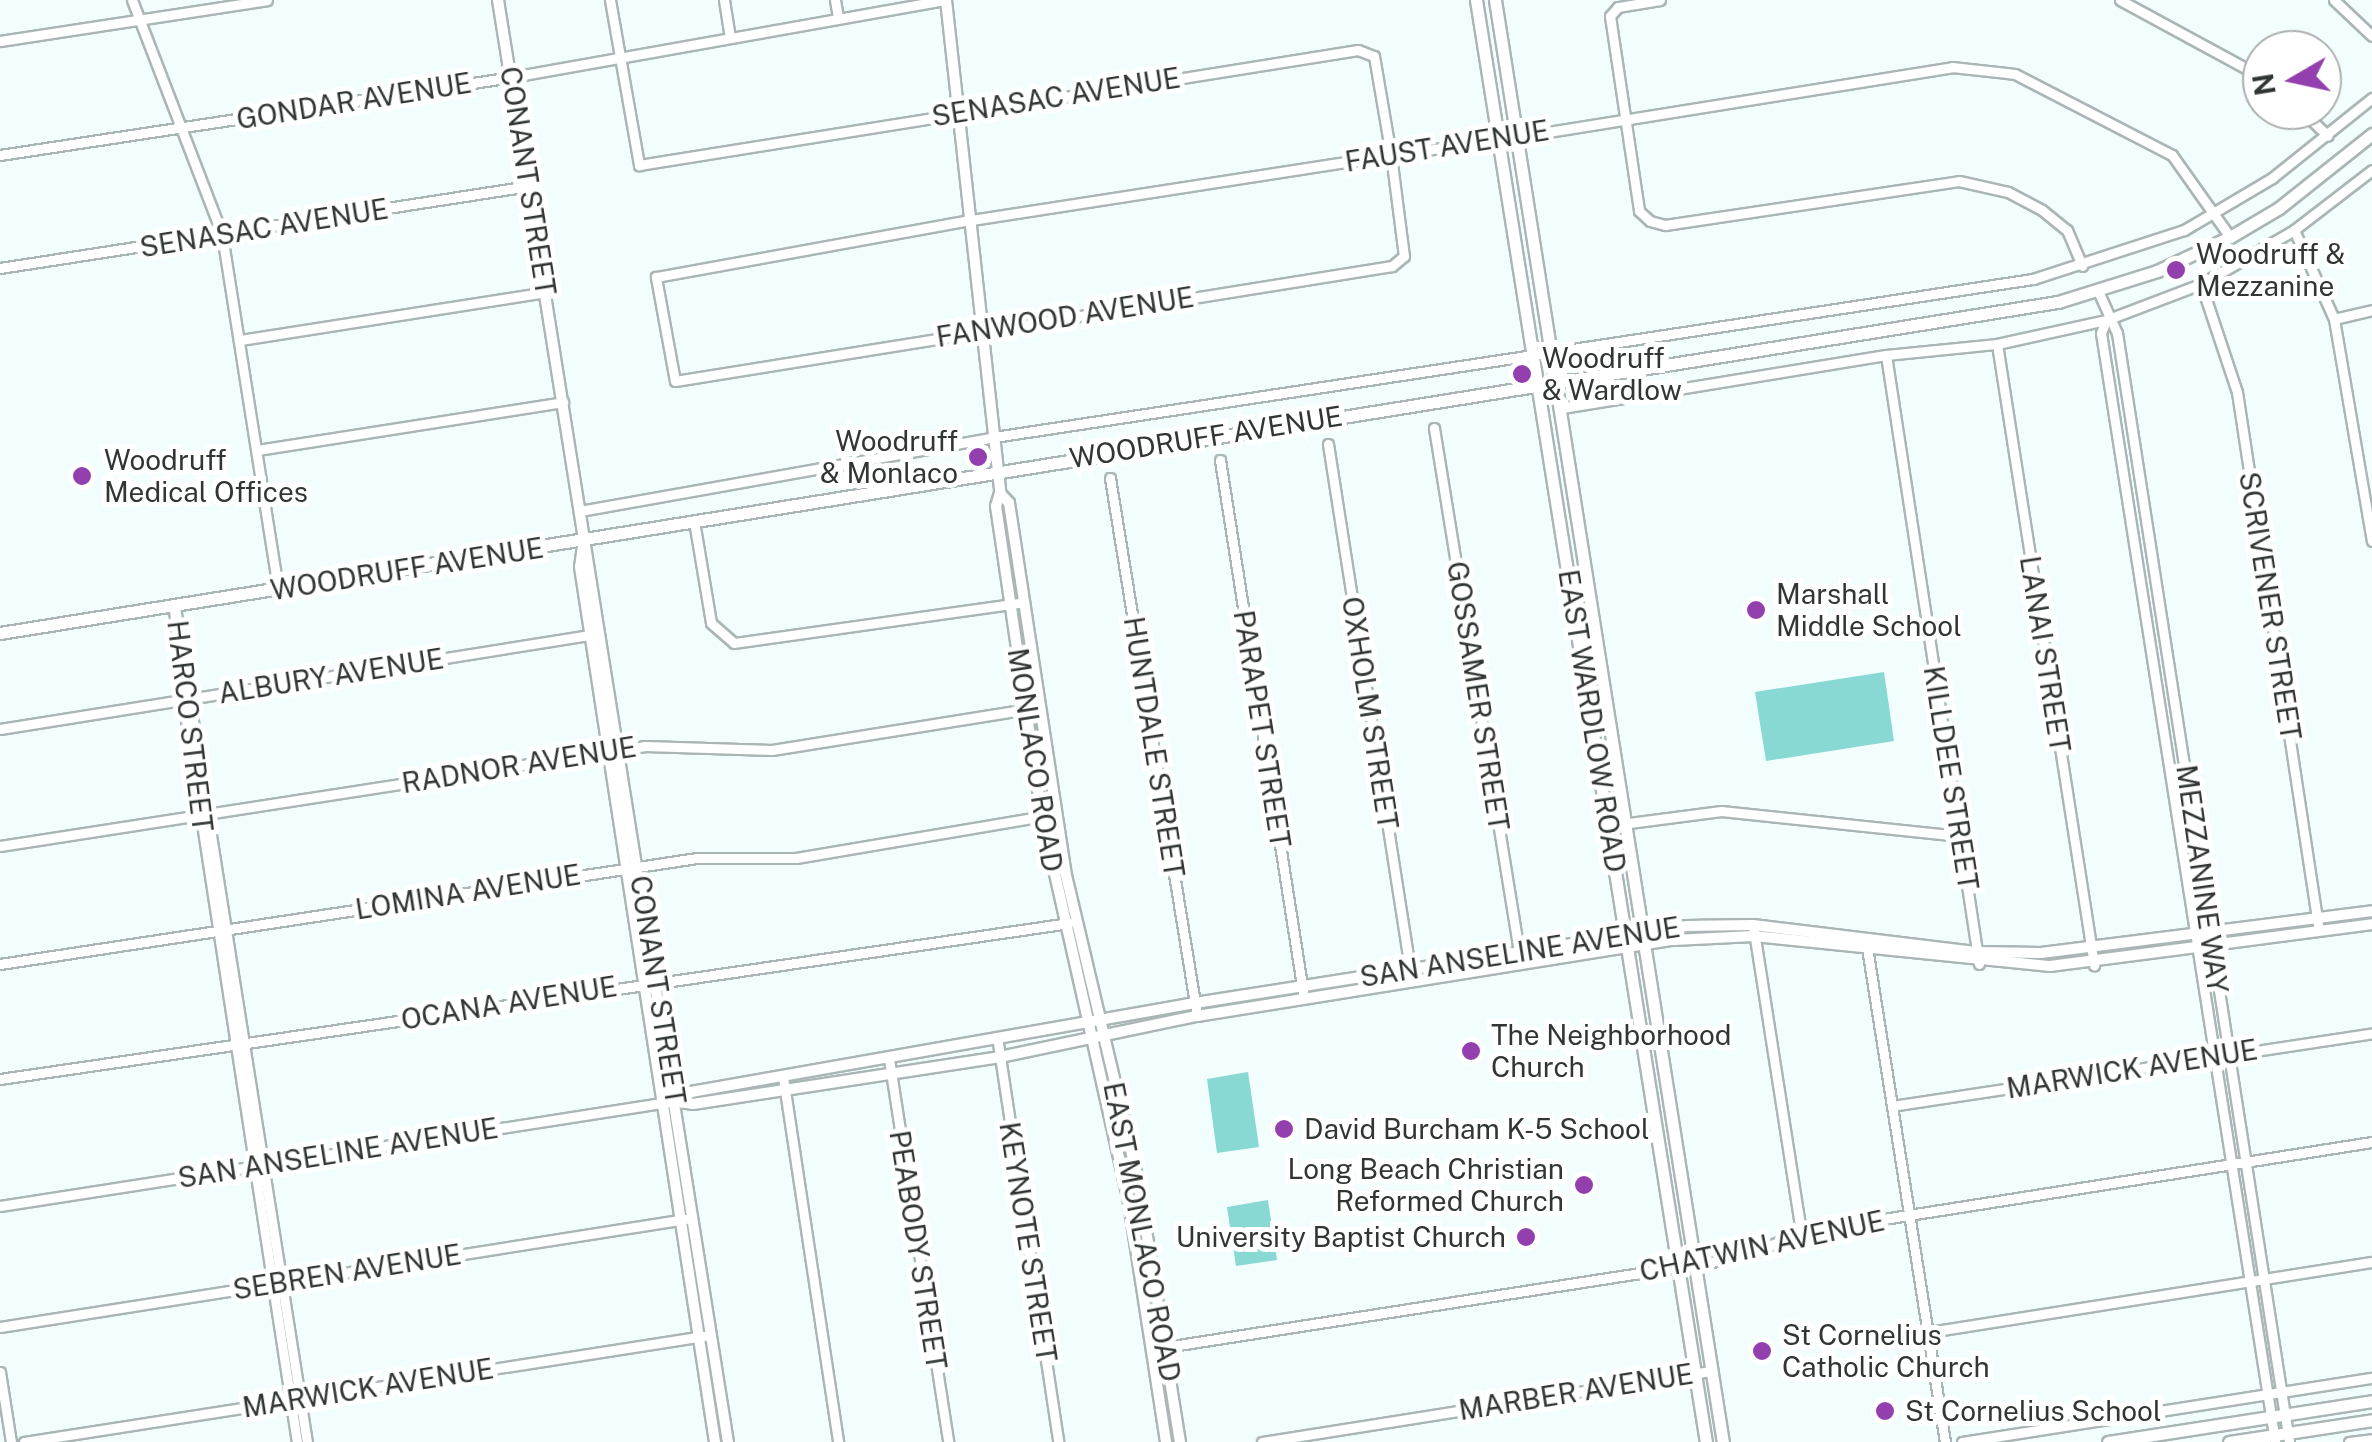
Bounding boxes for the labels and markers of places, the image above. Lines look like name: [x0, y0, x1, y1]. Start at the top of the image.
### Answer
place label: Woodruff & Mezzanine: [2196, 237, 2345, 303]
marker: Woodruff & Mezzanine: [2165, 259, 2187, 281]
place label: Woodruff & Wardlow: [1542, 341, 1682, 407]
marker: Woodruff & Wardlow: [1511, 363, 1533, 385]
place label: Woodruff & Monlaco: [820, 424, 958, 490]
place label: Woodruff Medical Offices: [104, 443, 308, 509]
marker: Woodruff & Monlaco: [967, 446, 989, 468]
marker: Woodruff Medical Offices: [69, 463, 95, 489]
place label: Marshall Middle School: [1776, 577, 1962, 643]
marker: Marshall Middle School: [1745, 599, 1767, 621]
place label: The Neighborhood Church: [1491, 1018, 1732, 1084]
marker: The Neighborhood Church: [1460, 1040, 1482, 1062]
place label: David Burcham K-5 School: [1304, 1112, 1649, 1146]
marker: David Burcham K-5 School: [1273, 1118, 1295, 1140]
place label: Long Beach Christian Reformed Church: [1288, 1152, 1564, 1218]
marker: Long Beach Christian Reformed Church: [1573, 1174, 1595, 1196]
place label: University Baptist Church: [1176, 1220, 1506, 1254]
marker: University Baptist Church: [1515, 1226, 1537, 1248]
place label: St Cornelius Catholic Church: [1782, 1318, 1990, 1384]
marker: St Cornelius Catholic Church: [1751, 1340, 1773, 1362]
place label: St Cornelius School: [1905, 1394, 2162, 1428]
marker: St Cornelius School: [1874, 1400, 1896, 1422]

